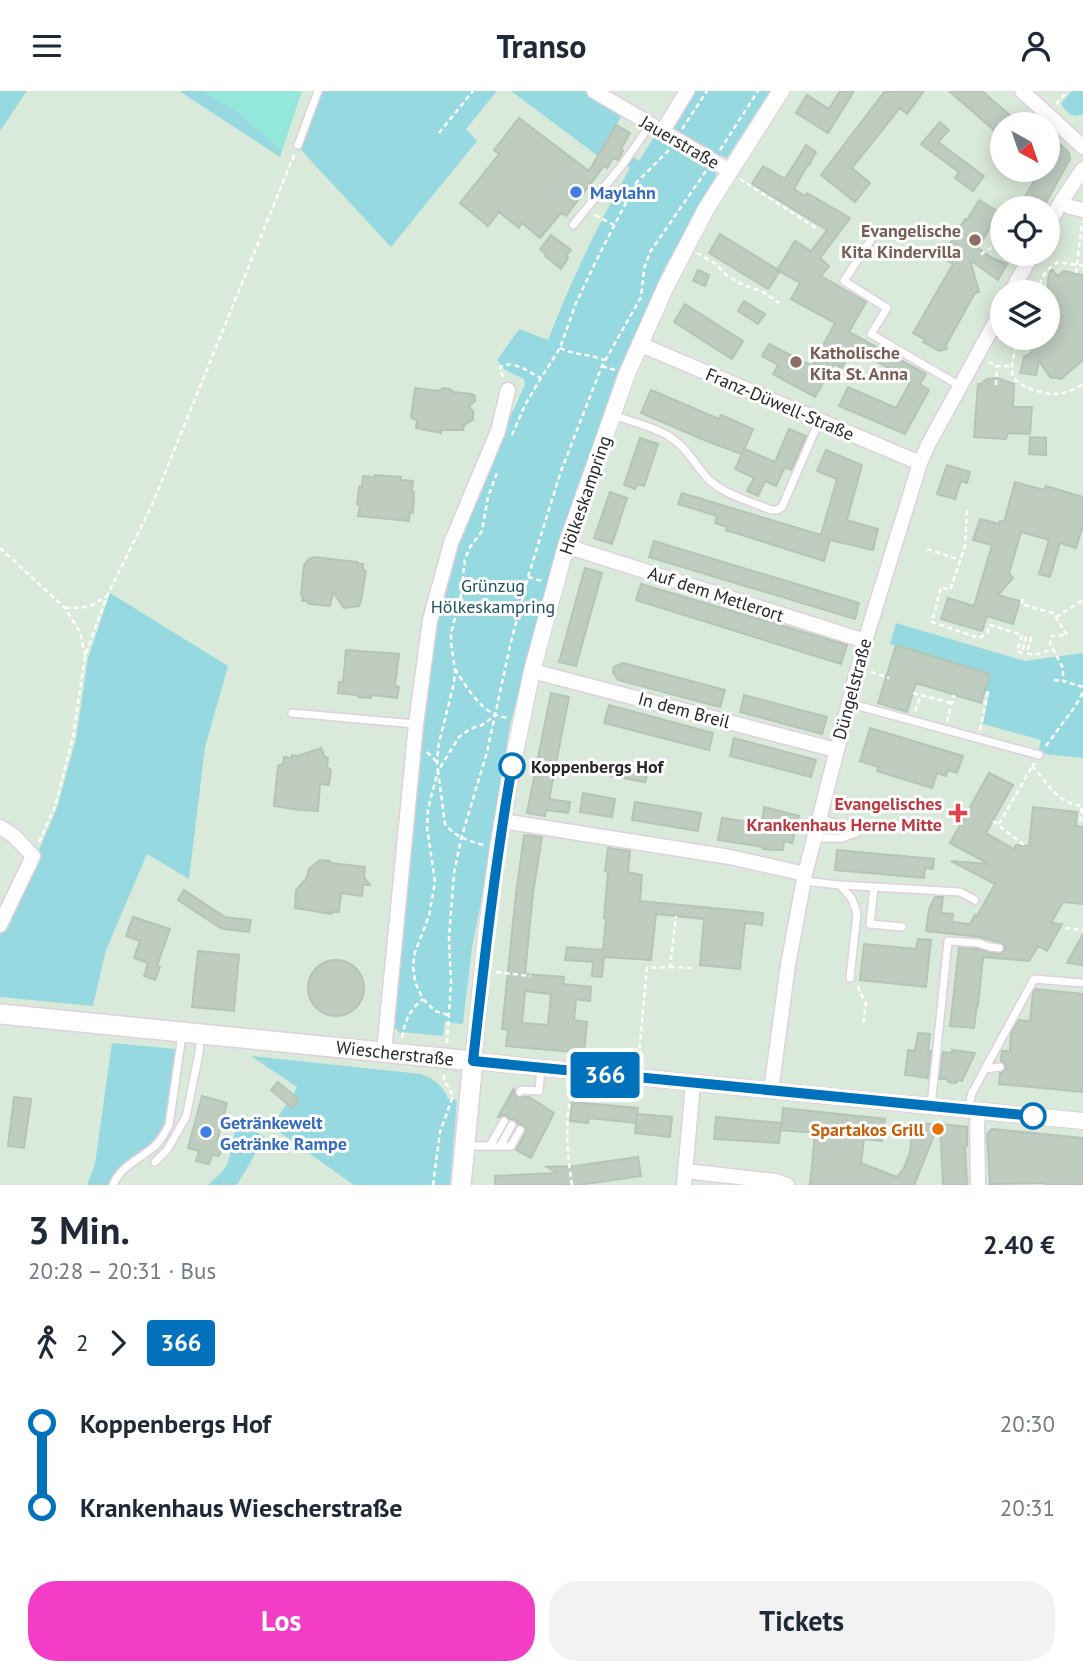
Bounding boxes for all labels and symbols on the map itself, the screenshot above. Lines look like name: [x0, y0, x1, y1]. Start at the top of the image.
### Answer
street label: Jauerstraße: [635, 110, 724, 174]
north arrow: [990, 112, 1060, 182]
place label: Maylahn: [590, 181, 656, 204]
marker: Maylahn: [568, 184, 584, 200]
place label: Evangelische Kita Kindervilla: [841, 219, 961, 263]
marker: Evangelische Kita Kindervilla: [967, 232, 983, 248]
place label: Katholische Kita St. Anna: [810, 341, 908, 385]
marker: Katholische Kita St. Anna: [788, 354, 804, 370]
street label: Franz-Düwell-Straße: [702, 362, 858, 446]
street label: Hölkeskampring: [554, 432, 616, 558]
street label: Auf dem Metlerort: [645, 561, 787, 627]
park label: Grünzug Hölkeskampring: [431, 574, 555, 618]
street label: Düngelstraße: [827, 636, 877, 742]
street label: In dem Breil: [636, 687, 733, 733]
marker: Koppenbergs Hof: [499, 753, 525, 779]
place label: Koppenbergs Hof: [531, 755, 664, 778]
place label: Evangelisches Krankenhaus Herne Mitte: [747, 792, 942, 836]
marker: Evangelisches Krankenhaus Herne Mitte: [948, 803, 968, 823]
street label: Wiescherstraße: [335, 1035, 455, 1071]
line badge: 366: [565, 1052, 645, 1098]
unlabelled marker: [1020, 1103, 1046, 1129]
place label: Getränkewelt Getränke Rampe: [220, 1111, 347, 1155]
place label: Spartakos Grill: [811, 1118, 925, 1141]
marker: Spartakos Grill: [930, 1121, 946, 1137]
marker: Getränkewelt Getränke Rampe: [198, 1124, 214, 1140]

